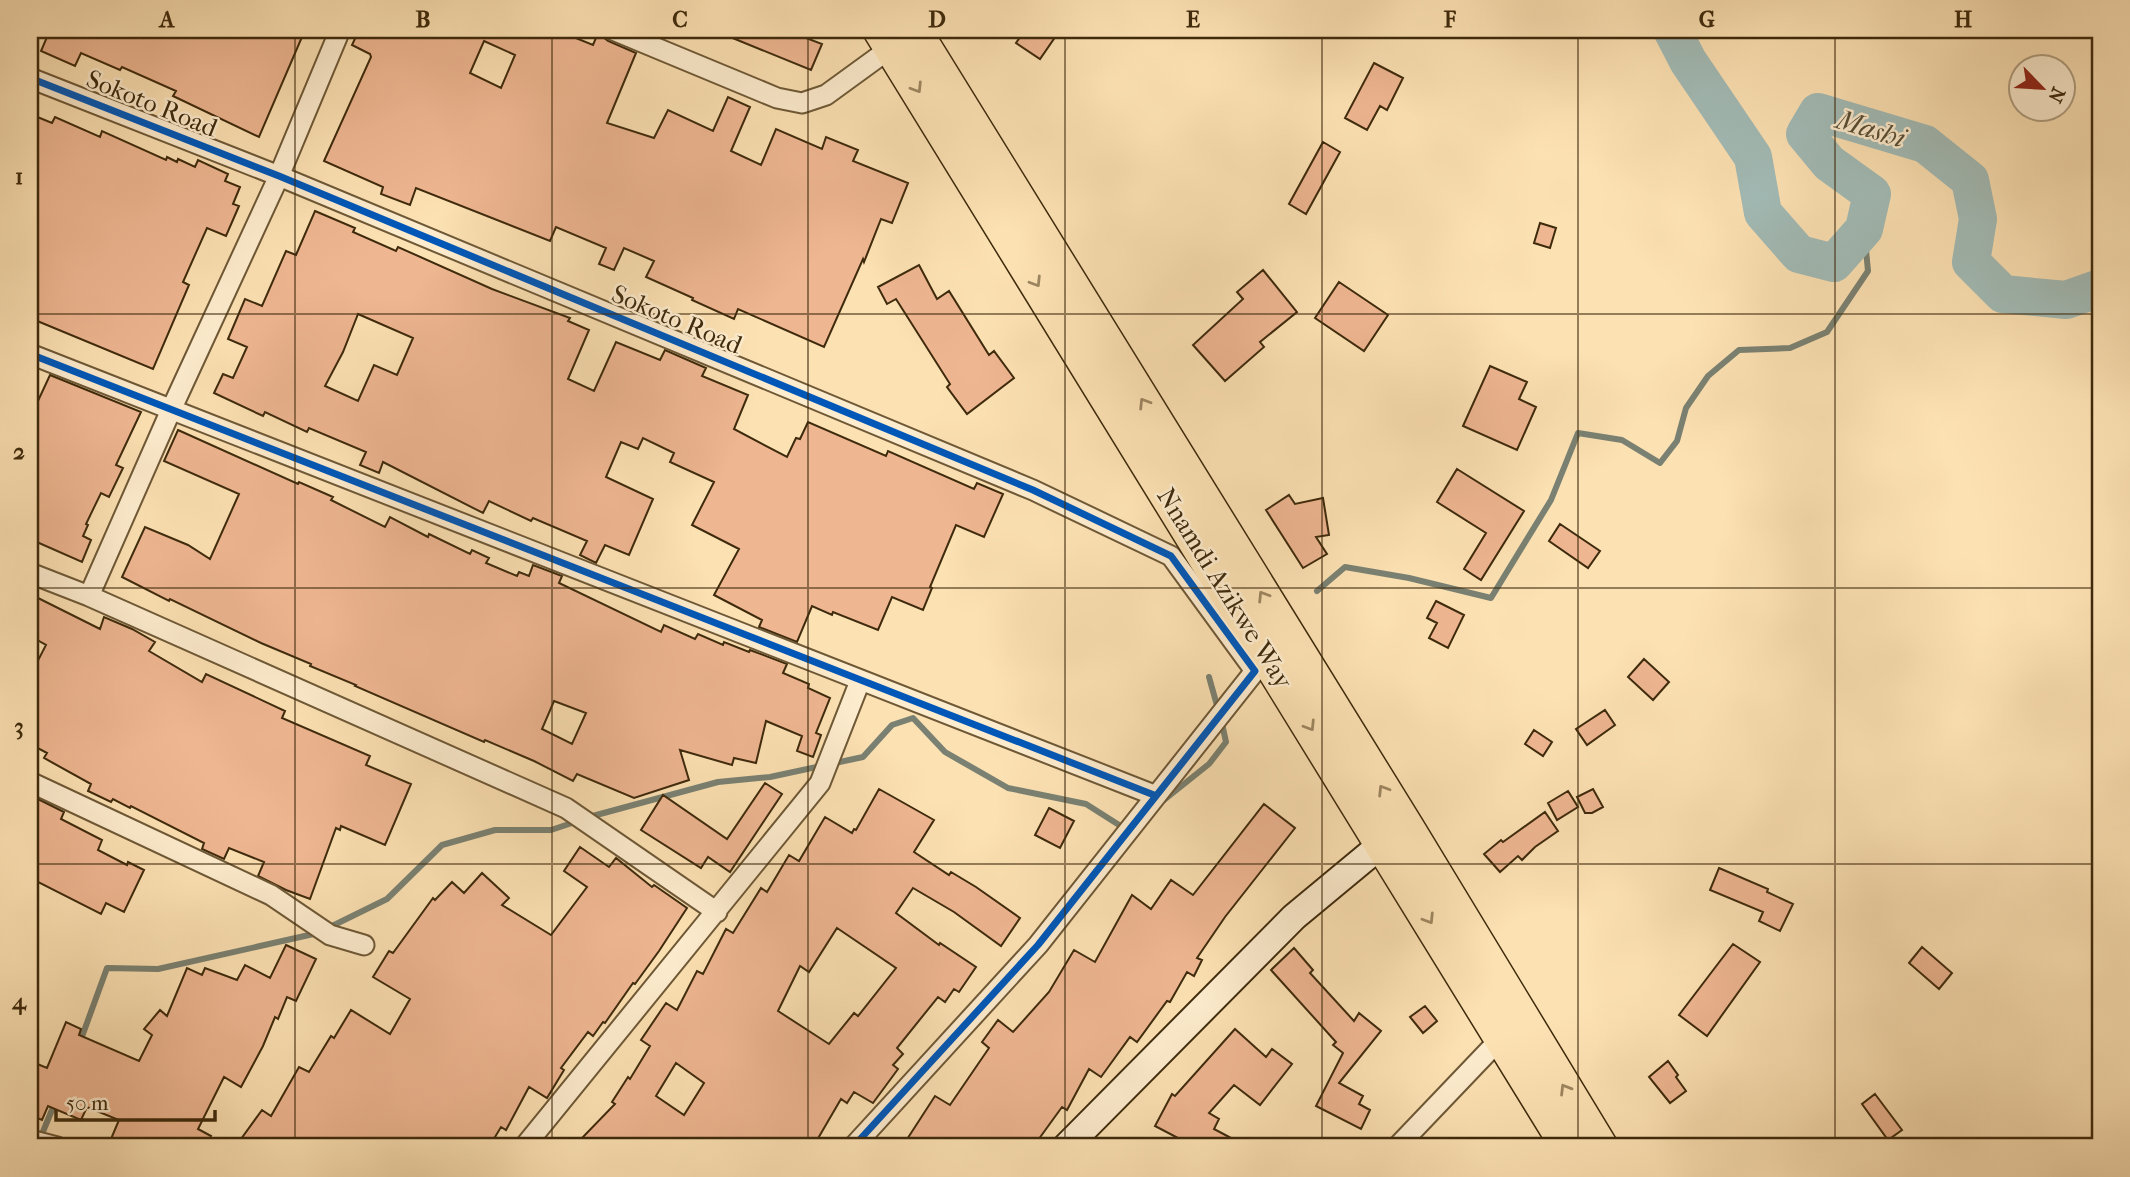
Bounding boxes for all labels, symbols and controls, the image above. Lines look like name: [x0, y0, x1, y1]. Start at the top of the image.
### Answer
text: A: [158, 6, 176, 33]
text: B: [416, 6, 431, 33]
text: C: [672, 6, 688, 33]
text: D: [928, 6, 946, 33]
text: E: [1186, 6, 1200, 33]
text: F: [1443, 6, 1457, 33]
text: G: [1699, 6, 1715, 33]
text: H: [1954, 6, 1972, 33]
north arrow: [2008, 52, 2078, 122]
street label: Sokoto Road: [82, 63, 223, 144]
one-way arrow: [908, 80, 921, 93]
text: N: [2043, 84, 2070, 106]
water label: Mashi: [1831, 102, 1911, 155]
text: 1: [15, 163, 23, 190]
one-way arrow: [1028, 274, 1041, 287]
street label: Sokoto Road: [607, 278, 747, 361]
one-way arrow: [1139, 397, 1152, 410]
text: 2: [13, 438, 25, 465]
street label: Nnamdi Azikwe Way: [1150, 482, 1300, 695]
one-way arrow: [1259, 591, 1272, 604]
text: 3: [14, 713, 24, 740]
one-way arrow: [1301, 718, 1314, 731]
one-way arrow: [1378, 784, 1391, 797]
one-way arrow: [1421, 912, 1434, 925]
text: 4: [11, 988, 27, 1015]
scale bar: [56, 1079, 215, 1123]
one-way arrow: [1560, 1083, 1573, 1096]
text: 50 m: [66, 1091, 109, 1115]

